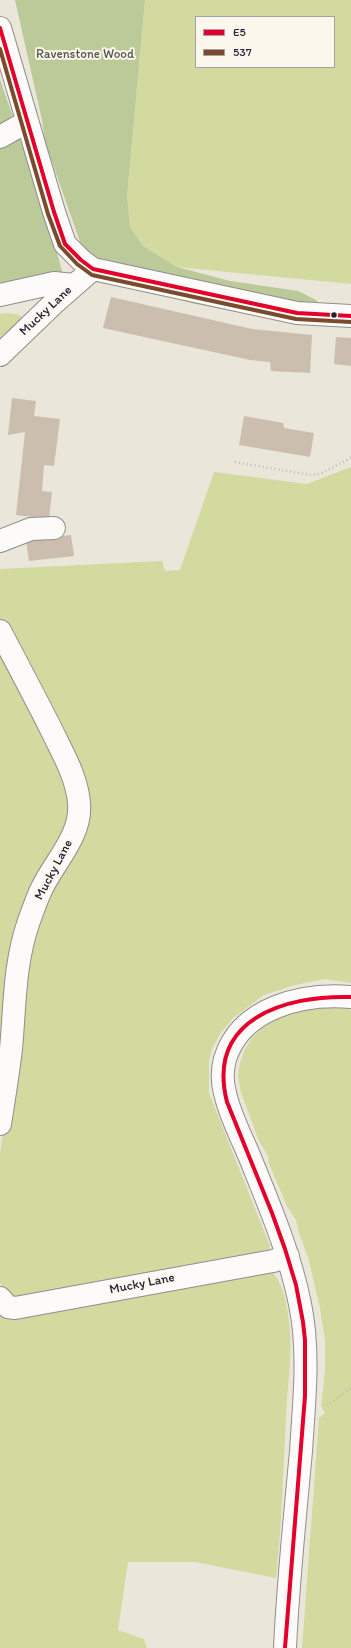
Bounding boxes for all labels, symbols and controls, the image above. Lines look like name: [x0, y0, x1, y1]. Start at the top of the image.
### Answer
legend: [195, 16, 335, 68]
text: E5: [233, 25, 246, 39]
text: 537: [233, 45, 252, 59]
park label: Ravenstone Wood: [36, 47, 134, 63]
street label: Mucky Lane: [17, 283, 75, 339]
unlabelled marker: [329, 310, 339, 320]
street label: Mucky Lane: [32, 837, 76, 903]
street label: Mucky Lane: [108, 1270, 176, 1298]

